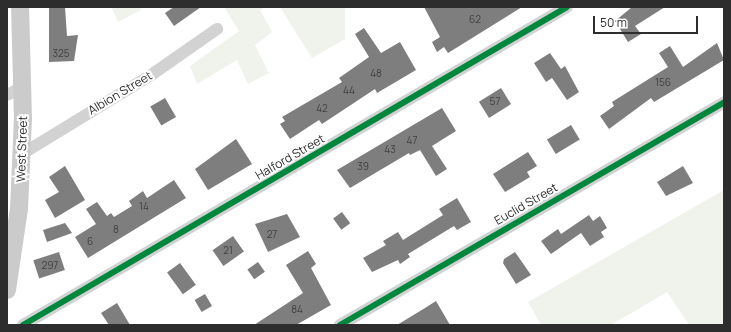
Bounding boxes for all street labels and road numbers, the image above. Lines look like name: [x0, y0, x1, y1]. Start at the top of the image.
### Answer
street label: Albion Street: [85, 68, 155, 118]
street label: West Street: [14, 116, 30, 182]
street label: Halford Street: [253, 131, 327, 183]
street label: Euclid Street: [492, 180, 560, 228]

